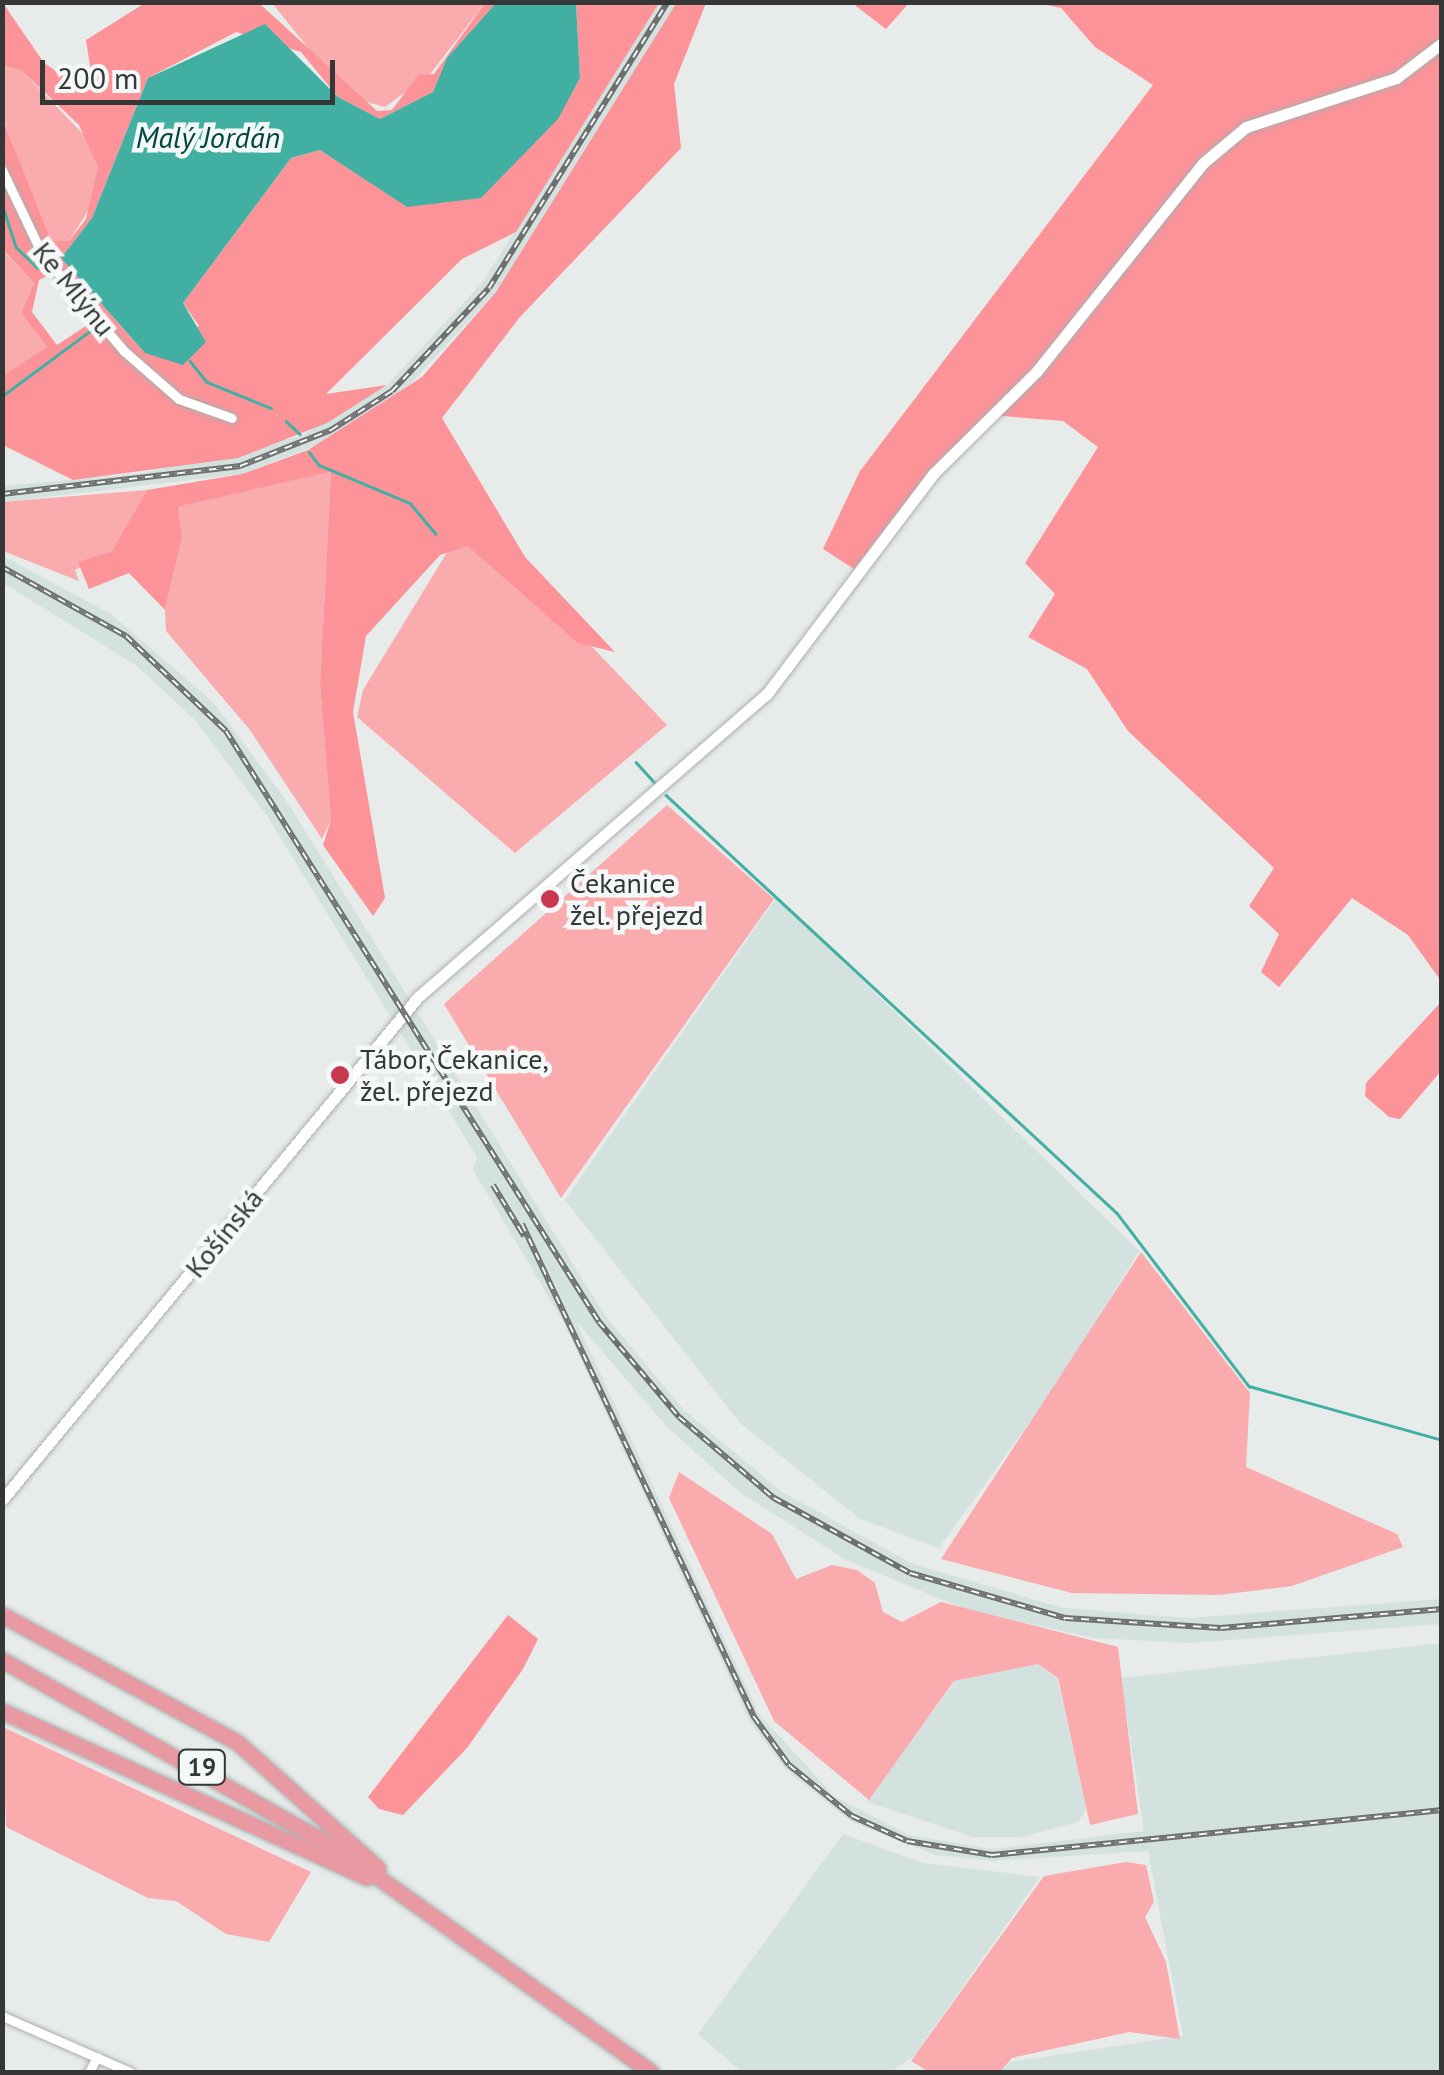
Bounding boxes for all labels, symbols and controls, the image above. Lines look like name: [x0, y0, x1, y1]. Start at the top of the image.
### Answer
scale bar: [45, 40, 340, 102]
text: 200 m: [57, 58, 138, 97]
water label: Malý Jordán: [135, 119, 281, 155]
street label: Ke Mlýnu: [26, 235, 122, 343]
place label: Čekanice žel. přejezd: [570, 866, 706, 932]
marker: Čekanice žel. přejezd: [539, 888, 561, 910]
place label: Tábor, Čekanice, žel. přejezd: [360, 1042, 551, 1108]
marker: Tábor, Čekanice, žel. přejezd: [329, 1064, 351, 1086]
street label: Košínská: [178, 1182, 270, 1284]
road number: 19: [177, 1747, 227, 1787]

